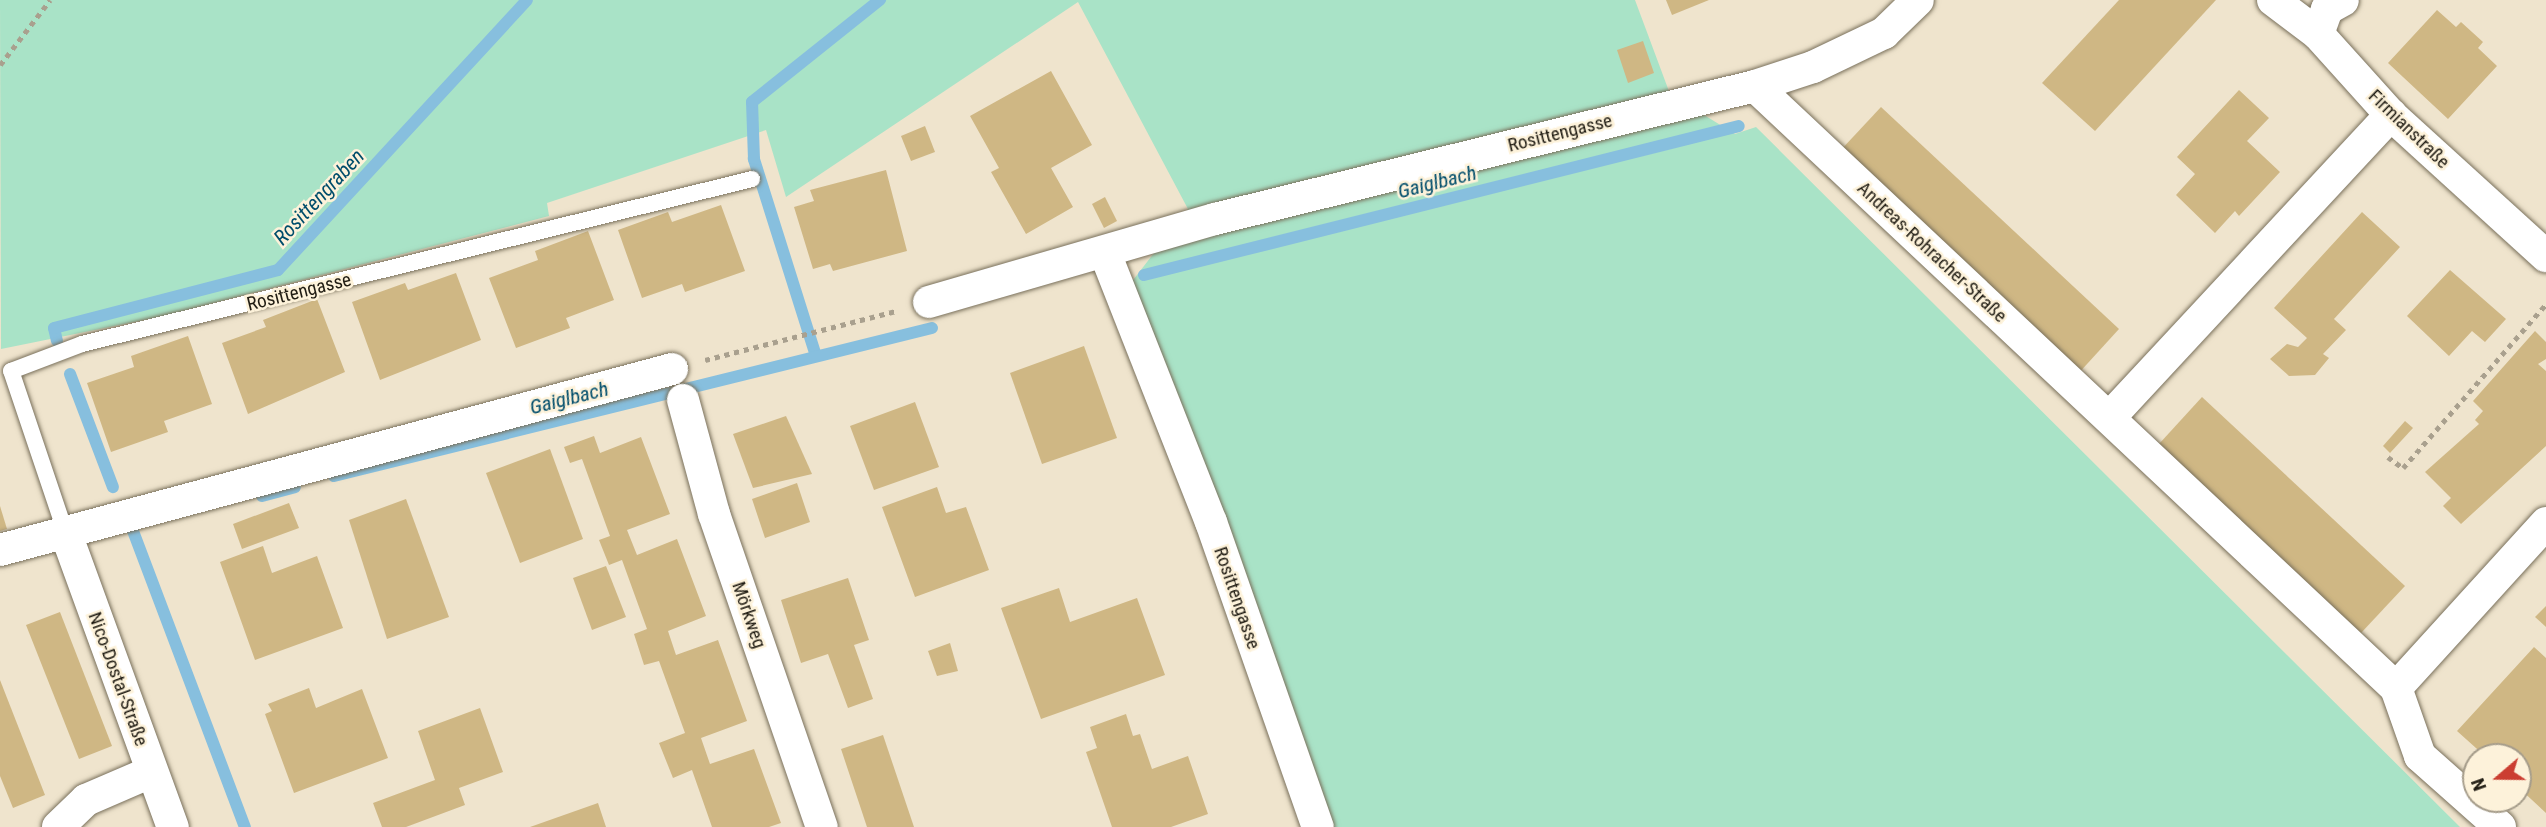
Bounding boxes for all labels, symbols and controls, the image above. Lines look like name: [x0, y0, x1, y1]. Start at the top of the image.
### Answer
street label: Firmianstraße: [2364, 85, 2454, 173]
street label: Rosittengasse: [1505, 109, 1615, 157]
water label: Rosittengraben: [268, 144, 370, 250]
water label: Gaiglbach: [1395, 160, 1479, 204]
street label: Andreas-Rohracher-Straße: [1853, 177, 2011, 327]
street label: Rosittengasse: [244, 268, 354, 316]
water label: Gaiglbach: [527, 376, 611, 420]
street label: Rosittengasse: [1209, 544, 1265, 652]
street label: Mörkweg: [727, 579, 771, 651]
street label: Nico-Dostal-Straße: [83, 609, 153, 749]
north arrow: [2462, 743, 2532, 813]
text: N: [2466, 775, 2491, 794]

